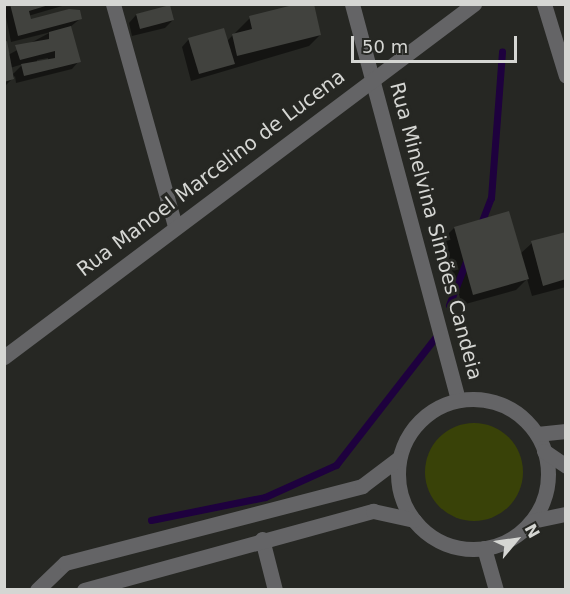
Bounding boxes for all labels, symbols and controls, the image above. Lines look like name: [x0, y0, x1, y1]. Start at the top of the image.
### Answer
scale bar: [354, 24, 520, 62]
text: 50 m: [362, 36, 408, 57]
street label: Rua Manoel Marcelino de Lucena: [72, 64, 350, 282]
street label: Rua Minelvina Simões Candeia: [385, 80, 487, 382]
north arrow: [486, 510, 546, 570]
text: N: [521, 521, 544, 541]

